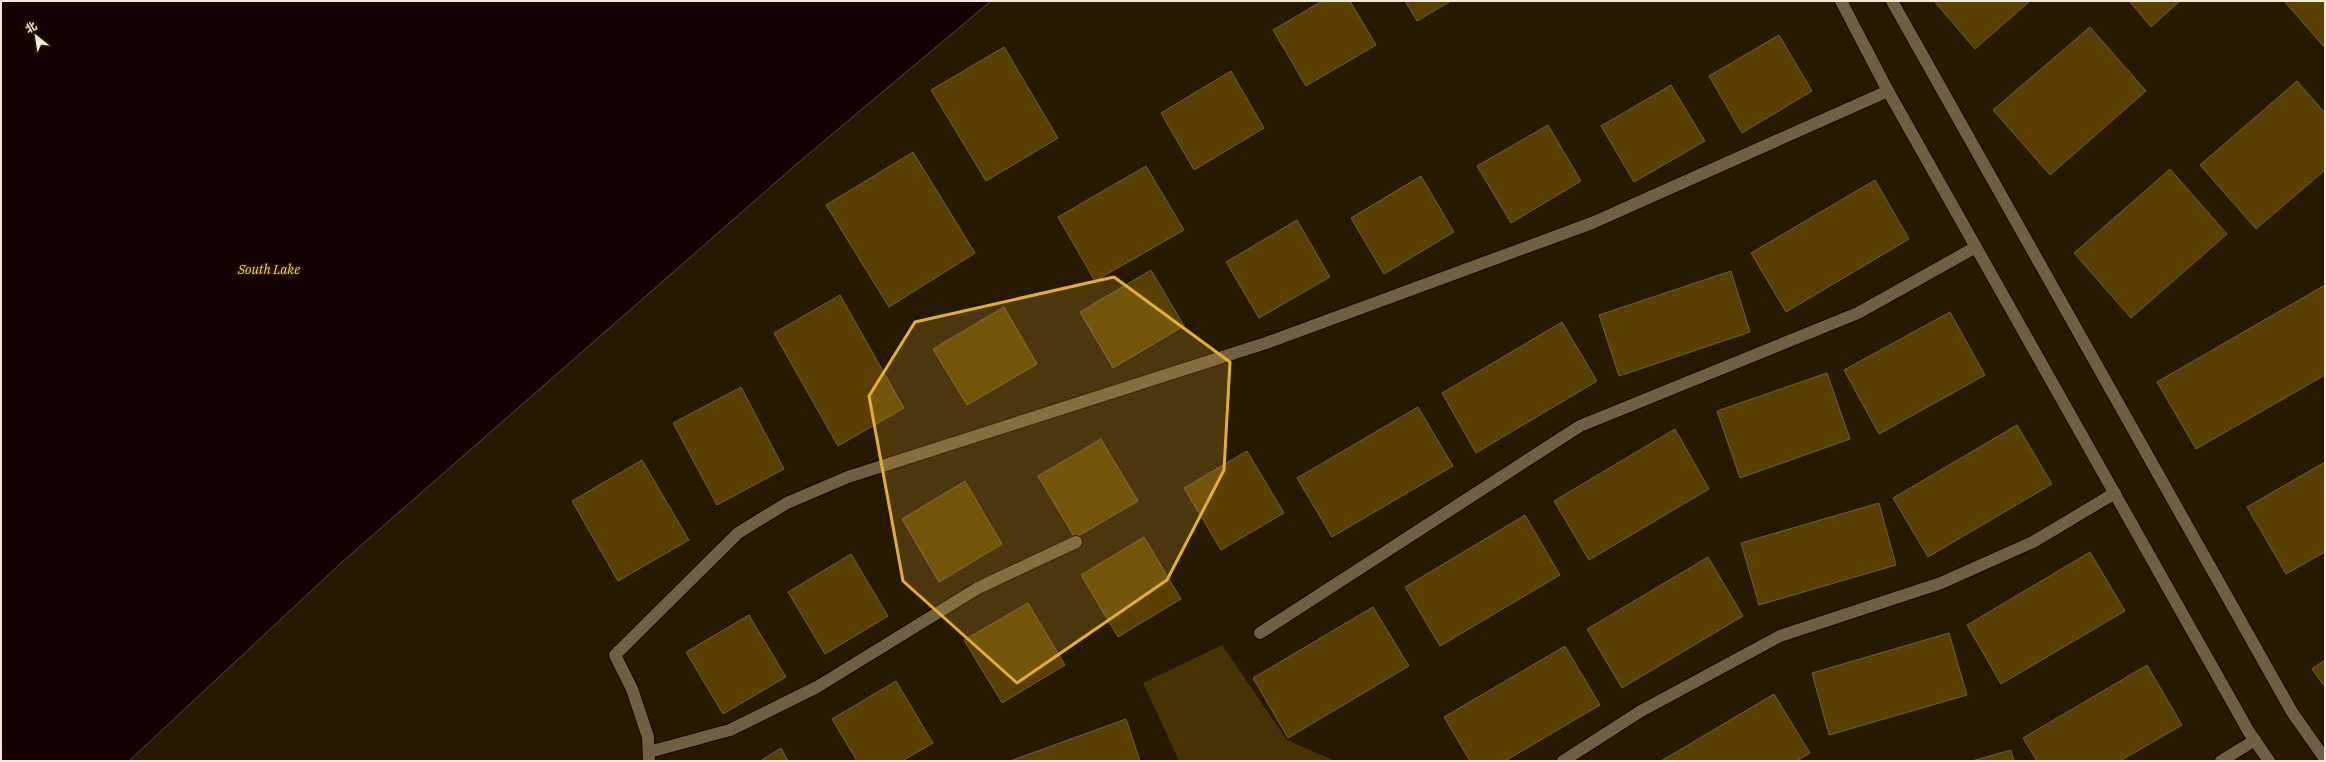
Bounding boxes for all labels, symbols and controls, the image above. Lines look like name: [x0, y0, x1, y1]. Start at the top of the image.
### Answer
north arrow: [16, 16, 56, 56]
text: 北: [23, 19, 39, 36]
water label: South Lake: [237, 261, 300, 278]

